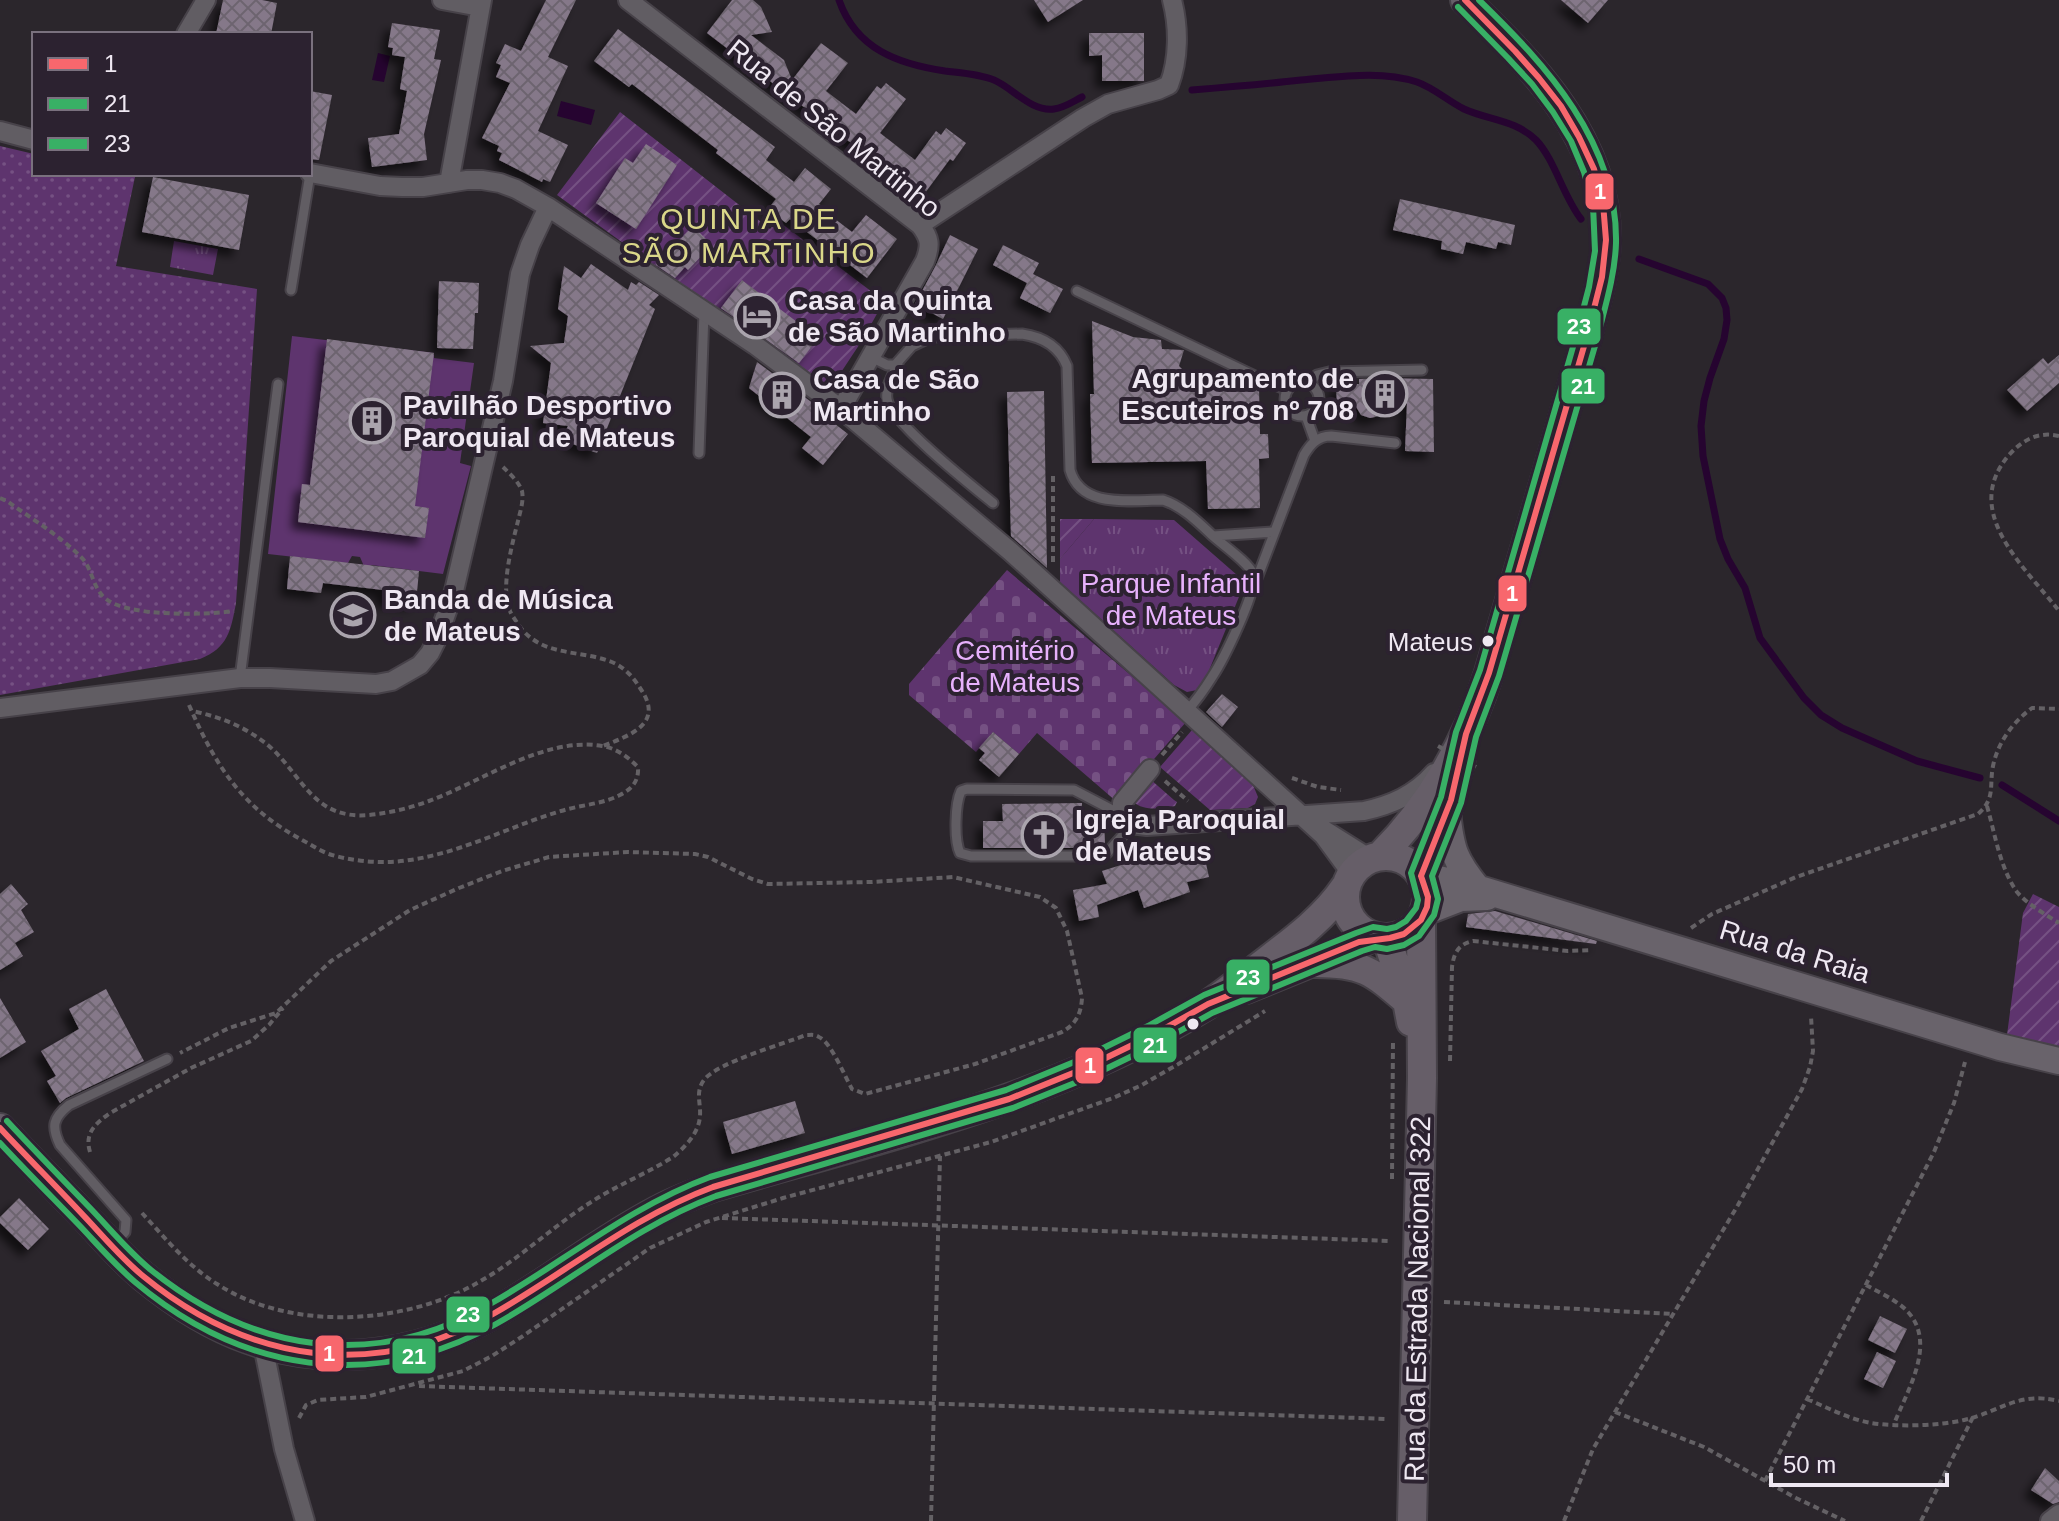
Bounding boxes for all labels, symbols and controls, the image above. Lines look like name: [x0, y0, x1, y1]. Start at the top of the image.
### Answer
legend: [32, 32, 312, 176]
street label: Rua de São Martinho: [721, 33, 946, 224]
text: 1: [104, 50, 117, 77]
text: 21: [104, 90, 131, 117]
text: 23: [104, 130, 131, 157]
line badge: 1: [1584, 172, 1615, 211]
text: 1: [1594, 179, 1606, 204]
district label: QUINTA DE SÃO MARTINHO: [621, 202, 877, 269]
place label: Casa da Quinta de São Martinho: [788, 285, 1006, 348]
hotel icon: Casa da Quinta de São Martinho: [733, 292, 781, 340]
line badge: 23: [1556, 307, 1602, 346]
text: 23: [1567, 314, 1591, 339]
place label: Agrupamento de Escuteiros nº 708: [1121, 363, 1354, 426]
place label: Casa de São Martinho: [813, 364, 980, 427]
line badge: 21: [1560, 367, 1606, 405]
building icon: Agrupamento de Escuteiros nº 708: [1361, 370, 1409, 418]
building icon: Casa de São Martinho: [758, 371, 806, 419]
text: 21: [1571, 374, 1595, 399]
place label: Pavilhão Desportivo Paroquial de Mateus: [403, 390, 675, 453]
building icon: Pavilhão Desportivo Paroquial de Mateus: [348, 397, 396, 445]
park label: Parque Infantil de Mateus: [1081, 568, 1261, 631]
line badge: 1: [1497, 574, 1528, 613]
text: 1: [1506, 581, 1518, 606]
place label: Banda de Música de Mateus: [384, 584, 613, 647]
school or university icon: Banda de Música de Mateus: [329, 591, 377, 639]
place label: Mateus: [1388, 627, 1473, 657]
marker: Mateus: [1480, 633, 1496, 649]
park label: Cemitério de Mateus: [950, 635, 1080, 698]
place label: Igreja Paroquial de Mateus: [1075, 804, 1285, 867]
church icon: Igreja Paroquial de Mateus: [1020, 811, 1068, 859]
street label: Rua da Raia: [1716, 914, 1874, 989]
line badge: 23: [1225, 958, 1271, 996]
text: 23: [1236, 965, 1260, 990]
unlabelled marker: [1185, 1016, 1201, 1032]
line badge: 21: [1132, 1026, 1178, 1064]
text: 21: [1143, 1033, 1167, 1058]
line badge: 1: [1074, 1046, 1105, 1085]
text: 1: [1084, 1053, 1096, 1078]
street label: Rua da Estrada Nacional 322: [1399, 1116, 1436, 1482]
line badge: 23: [445, 1295, 491, 1334]
text: 23: [456, 1302, 480, 1327]
line badge: 1: [314, 1334, 345, 1373]
line badge: 21: [391, 1337, 437, 1375]
text: 1: [323, 1341, 335, 1366]
text: 21: [402, 1344, 426, 1369]
scale bar: [1771, 1437, 1947, 1487]
text: 50 m: [1783, 1451, 1836, 1478]

